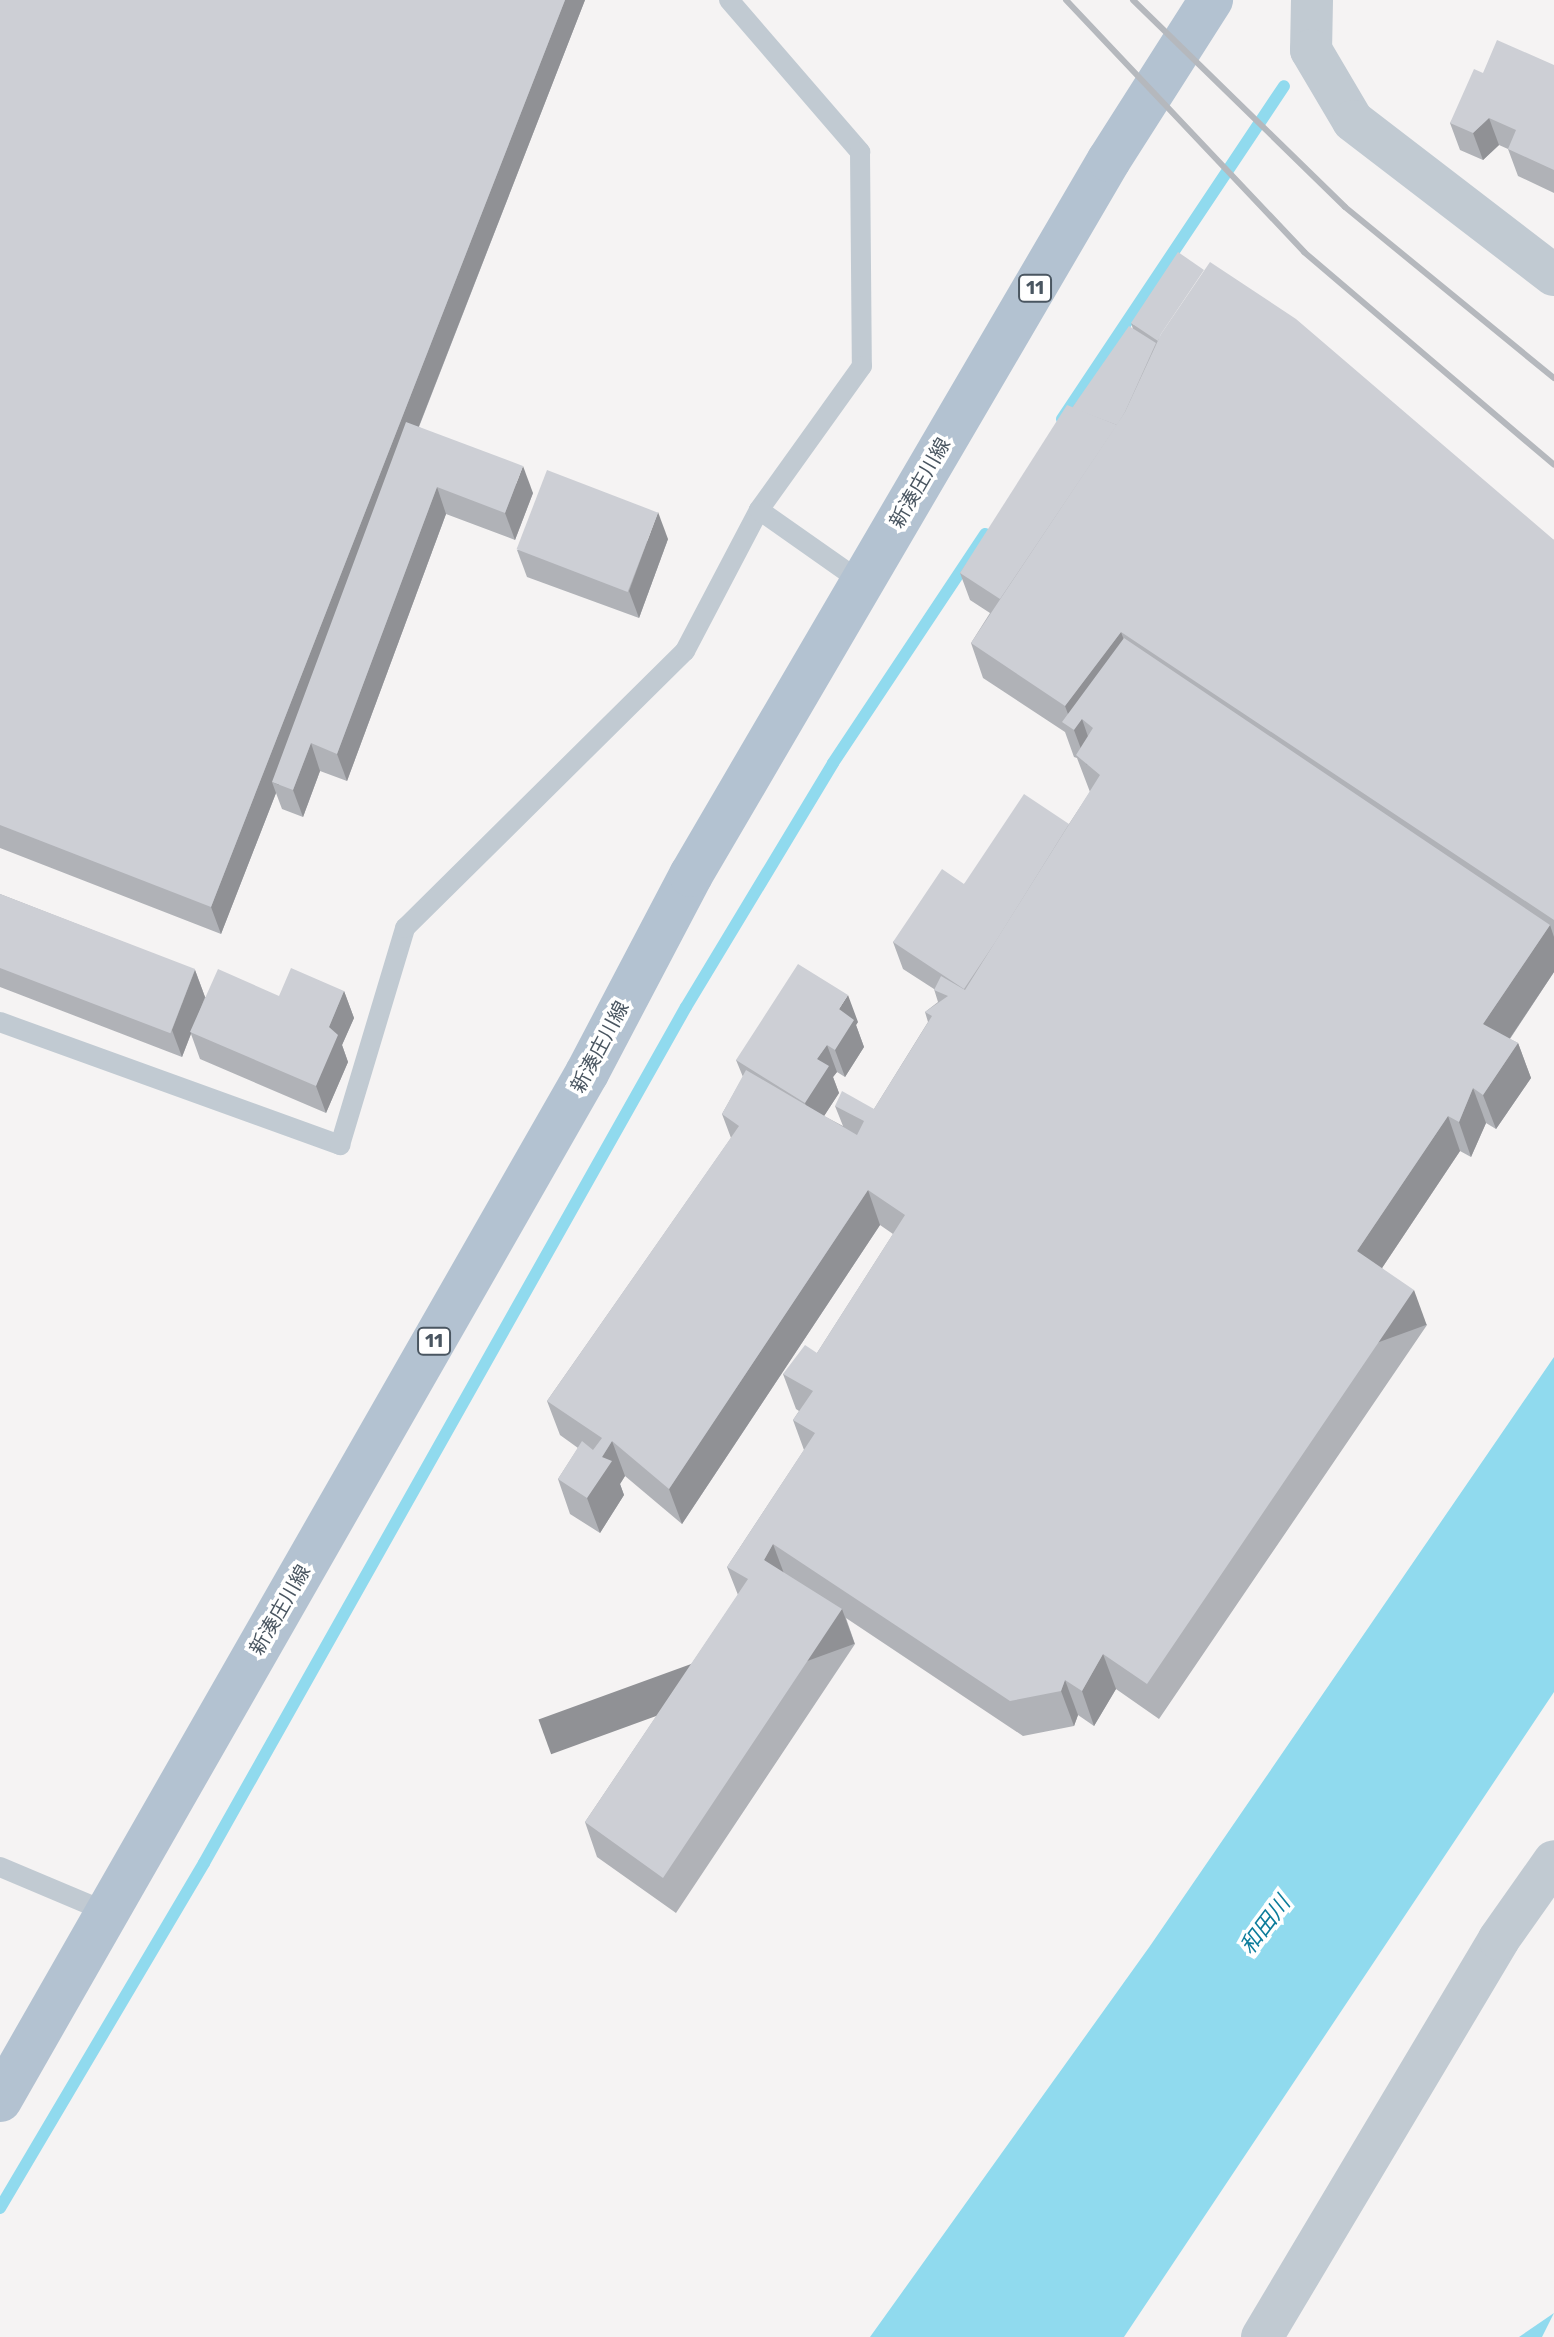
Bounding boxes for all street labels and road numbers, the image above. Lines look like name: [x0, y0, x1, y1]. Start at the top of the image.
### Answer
road number: 11: [1017, 274, 1053, 302]
street label: 新湊庄川線: [885, 434, 955, 532]
street label: 新湊庄川線: [566, 997, 634, 1097]
road number: 11: [416, 1327, 452, 1355]
street label: 新湊庄川線: [245, 1561, 315, 1659]

